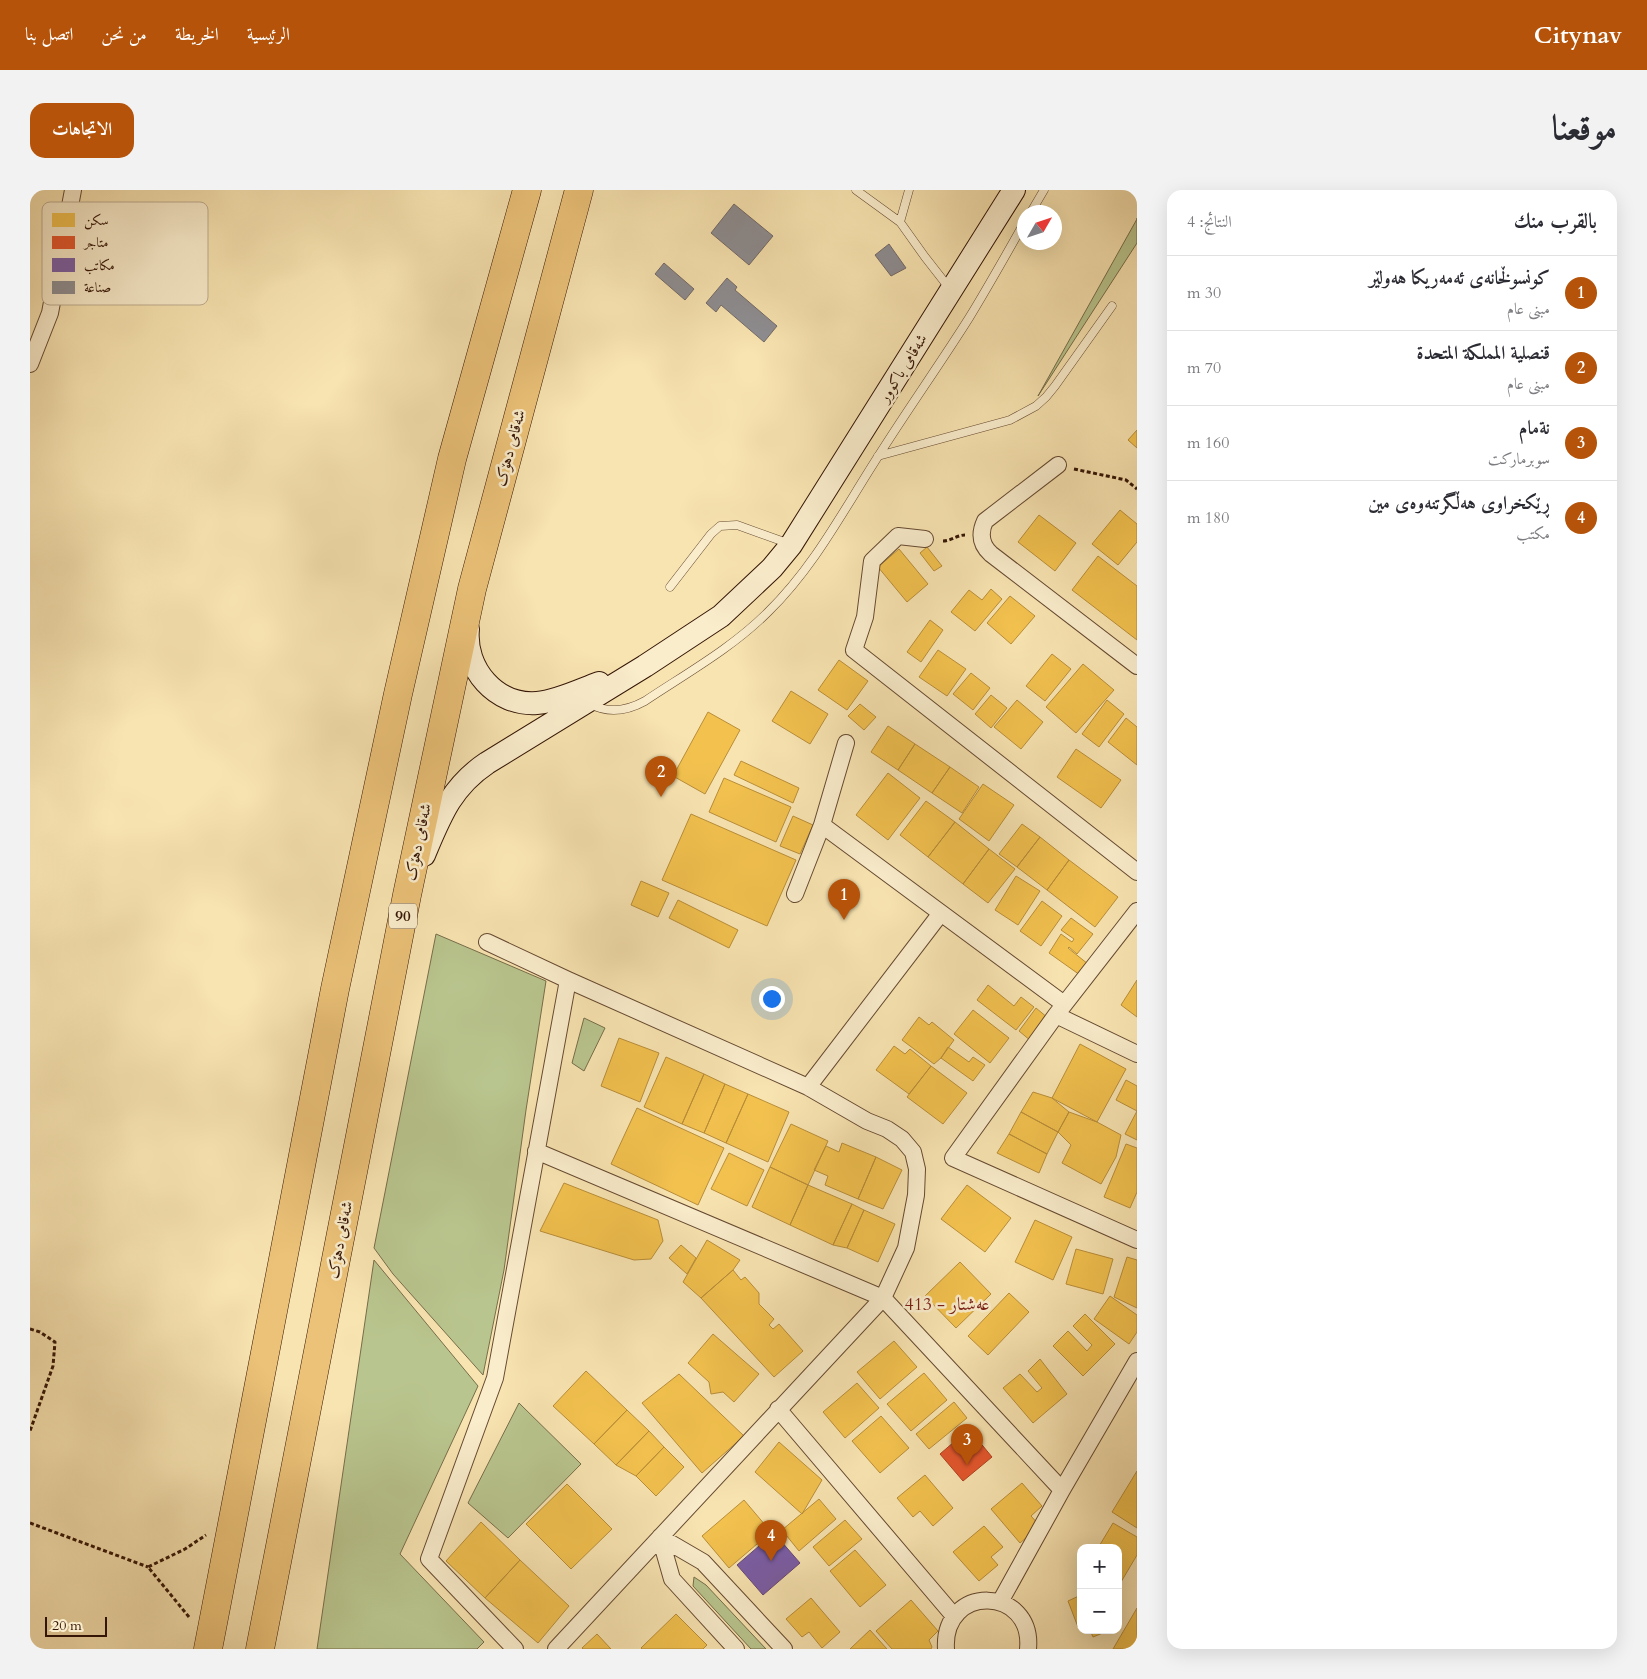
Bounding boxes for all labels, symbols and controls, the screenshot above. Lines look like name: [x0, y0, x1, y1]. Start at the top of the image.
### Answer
text: Citynav: [1534, 19, 1622, 52]
text: اتصل بنا: [25, 22, 73, 47]
text: من نحن: [101, 22, 147, 47]
text: الخريطة: [175, 22, 219, 47]
text: الرئيسية: [247, 22, 290, 47]
button: الاتجاهات: [30, 103, 134, 158]
text: موقعنا: [1552, 104, 1617, 152]
legend: [42, 202, 208, 305]
north arrow: [1017, 205, 1062, 250]
text: بالقرب منك: [1514, 207, 1597, 236]
text: سكن: [84, 211, 109, 230]
text: النتائج: 4: [1187, 211, 1232, 233]
text: متاجر: [82, 233, 108, 252]
text: مكاتب: [84, 256, 115, 275]
text: کونسوڵخانەی ئەمەریکا هەولێر: [1369, 265, 1550, 291]
text: صناعة: [84, 278, 111, 297]
text: 30 m: [1187, 282, 1221, 304]
text: 1: [1577, 282, 1585, 304]
text: مبنى عام: [1507, 298, 1550, 320]
street label: شەقامی باکوور: [872, 329, 933, 408]
text: قنصلية المملكة المتحدة: [1417, 340, 1550, 366]
text: 70 m: [1187, 357, 1221, 379]
text: 2: [1577, 357, 1585, 379]
text: مبنى عام: [1507, 373, 1550, 395]
street label: شەقامی دهۆک: [489, 407, 531, 489]
text: نةمام: [1519, 415, 1550, 441]
text: 160 m: [1187, 432, 1229, 454]
text: 3: [1577, 432, 1585, 454]
text: سوبرماركت: [1488, 448, 1550, 470]
text: ڕێکخراوی هەڵگرتنەوەی مین: [1368, 490, 1550, 516]
text: 180 m: [1187, 507, 1229, 529]
text: 4: [1577, 507, 1585, 529]
text: مكتب: [1516, 523, 1550, 545]
pin: 2: [645, 756, 677, 797]
street label: شەقامی دهۆک: [399, 801, 437, 883]
pin: 1: [828, 879, 860, 920]
road number: 90: [389, 904, 417, 928]
your location: [759, 986, 785, 1012]
street label: شەقامی دهۆک: [322, 1199, 358, 1281]
district label: عه‌شتار - 413: [904, 1292, 990, 1317]
pin: 3: [951, 1424, 983, 1465]
pin: 4: [755, 1520, 787, 1561]
map controls: [1077, 1544, 1122, 1634]
button: +: [1077, 1544, 1122, 1589]
button: −: [1077, 1589, 1122, 1634]
scale bar: [45, 1614, 108, 1637]
text: 20 m: [52, 1616, 82, 1635]

